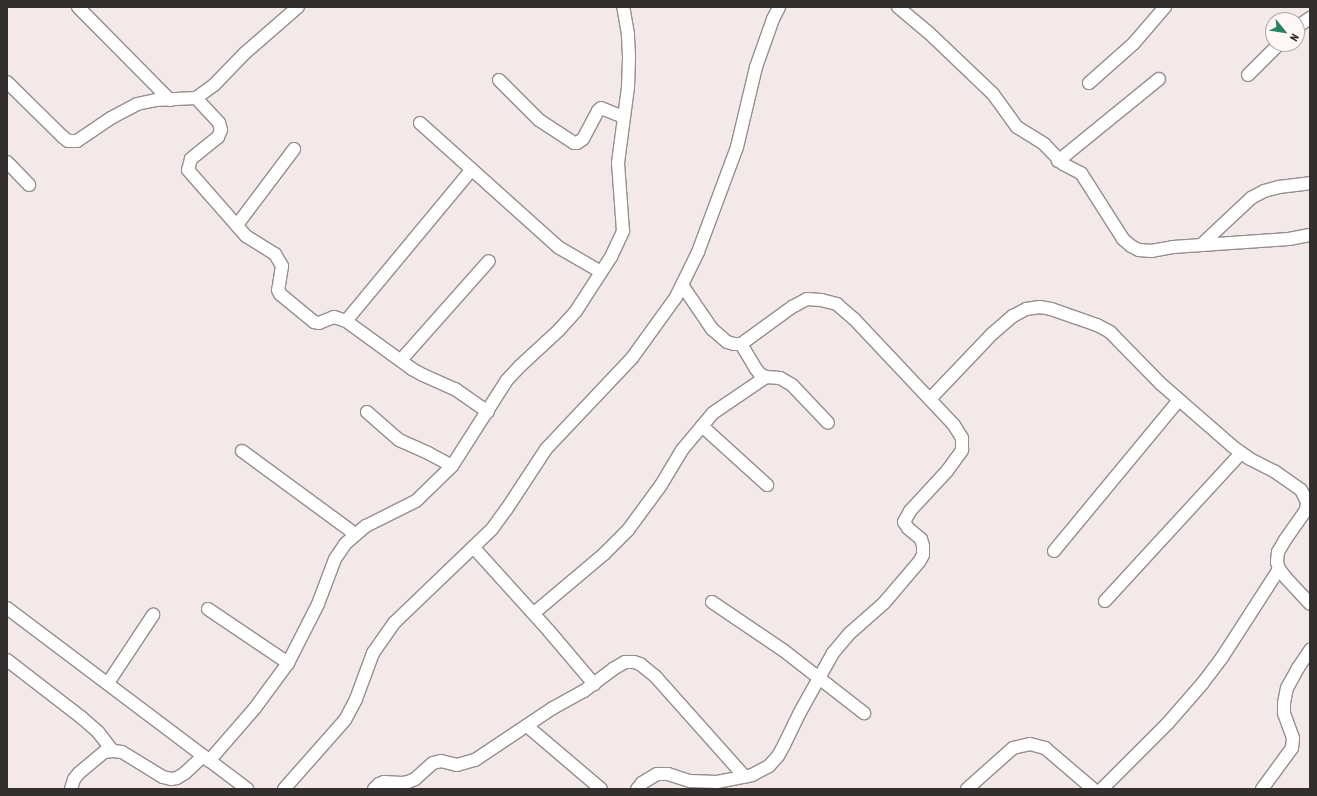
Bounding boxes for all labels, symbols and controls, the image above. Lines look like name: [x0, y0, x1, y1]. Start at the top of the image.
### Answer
north arrow: [1265, 12, 1305, 52]
text: N: [1288, 32, 1301, 43]

